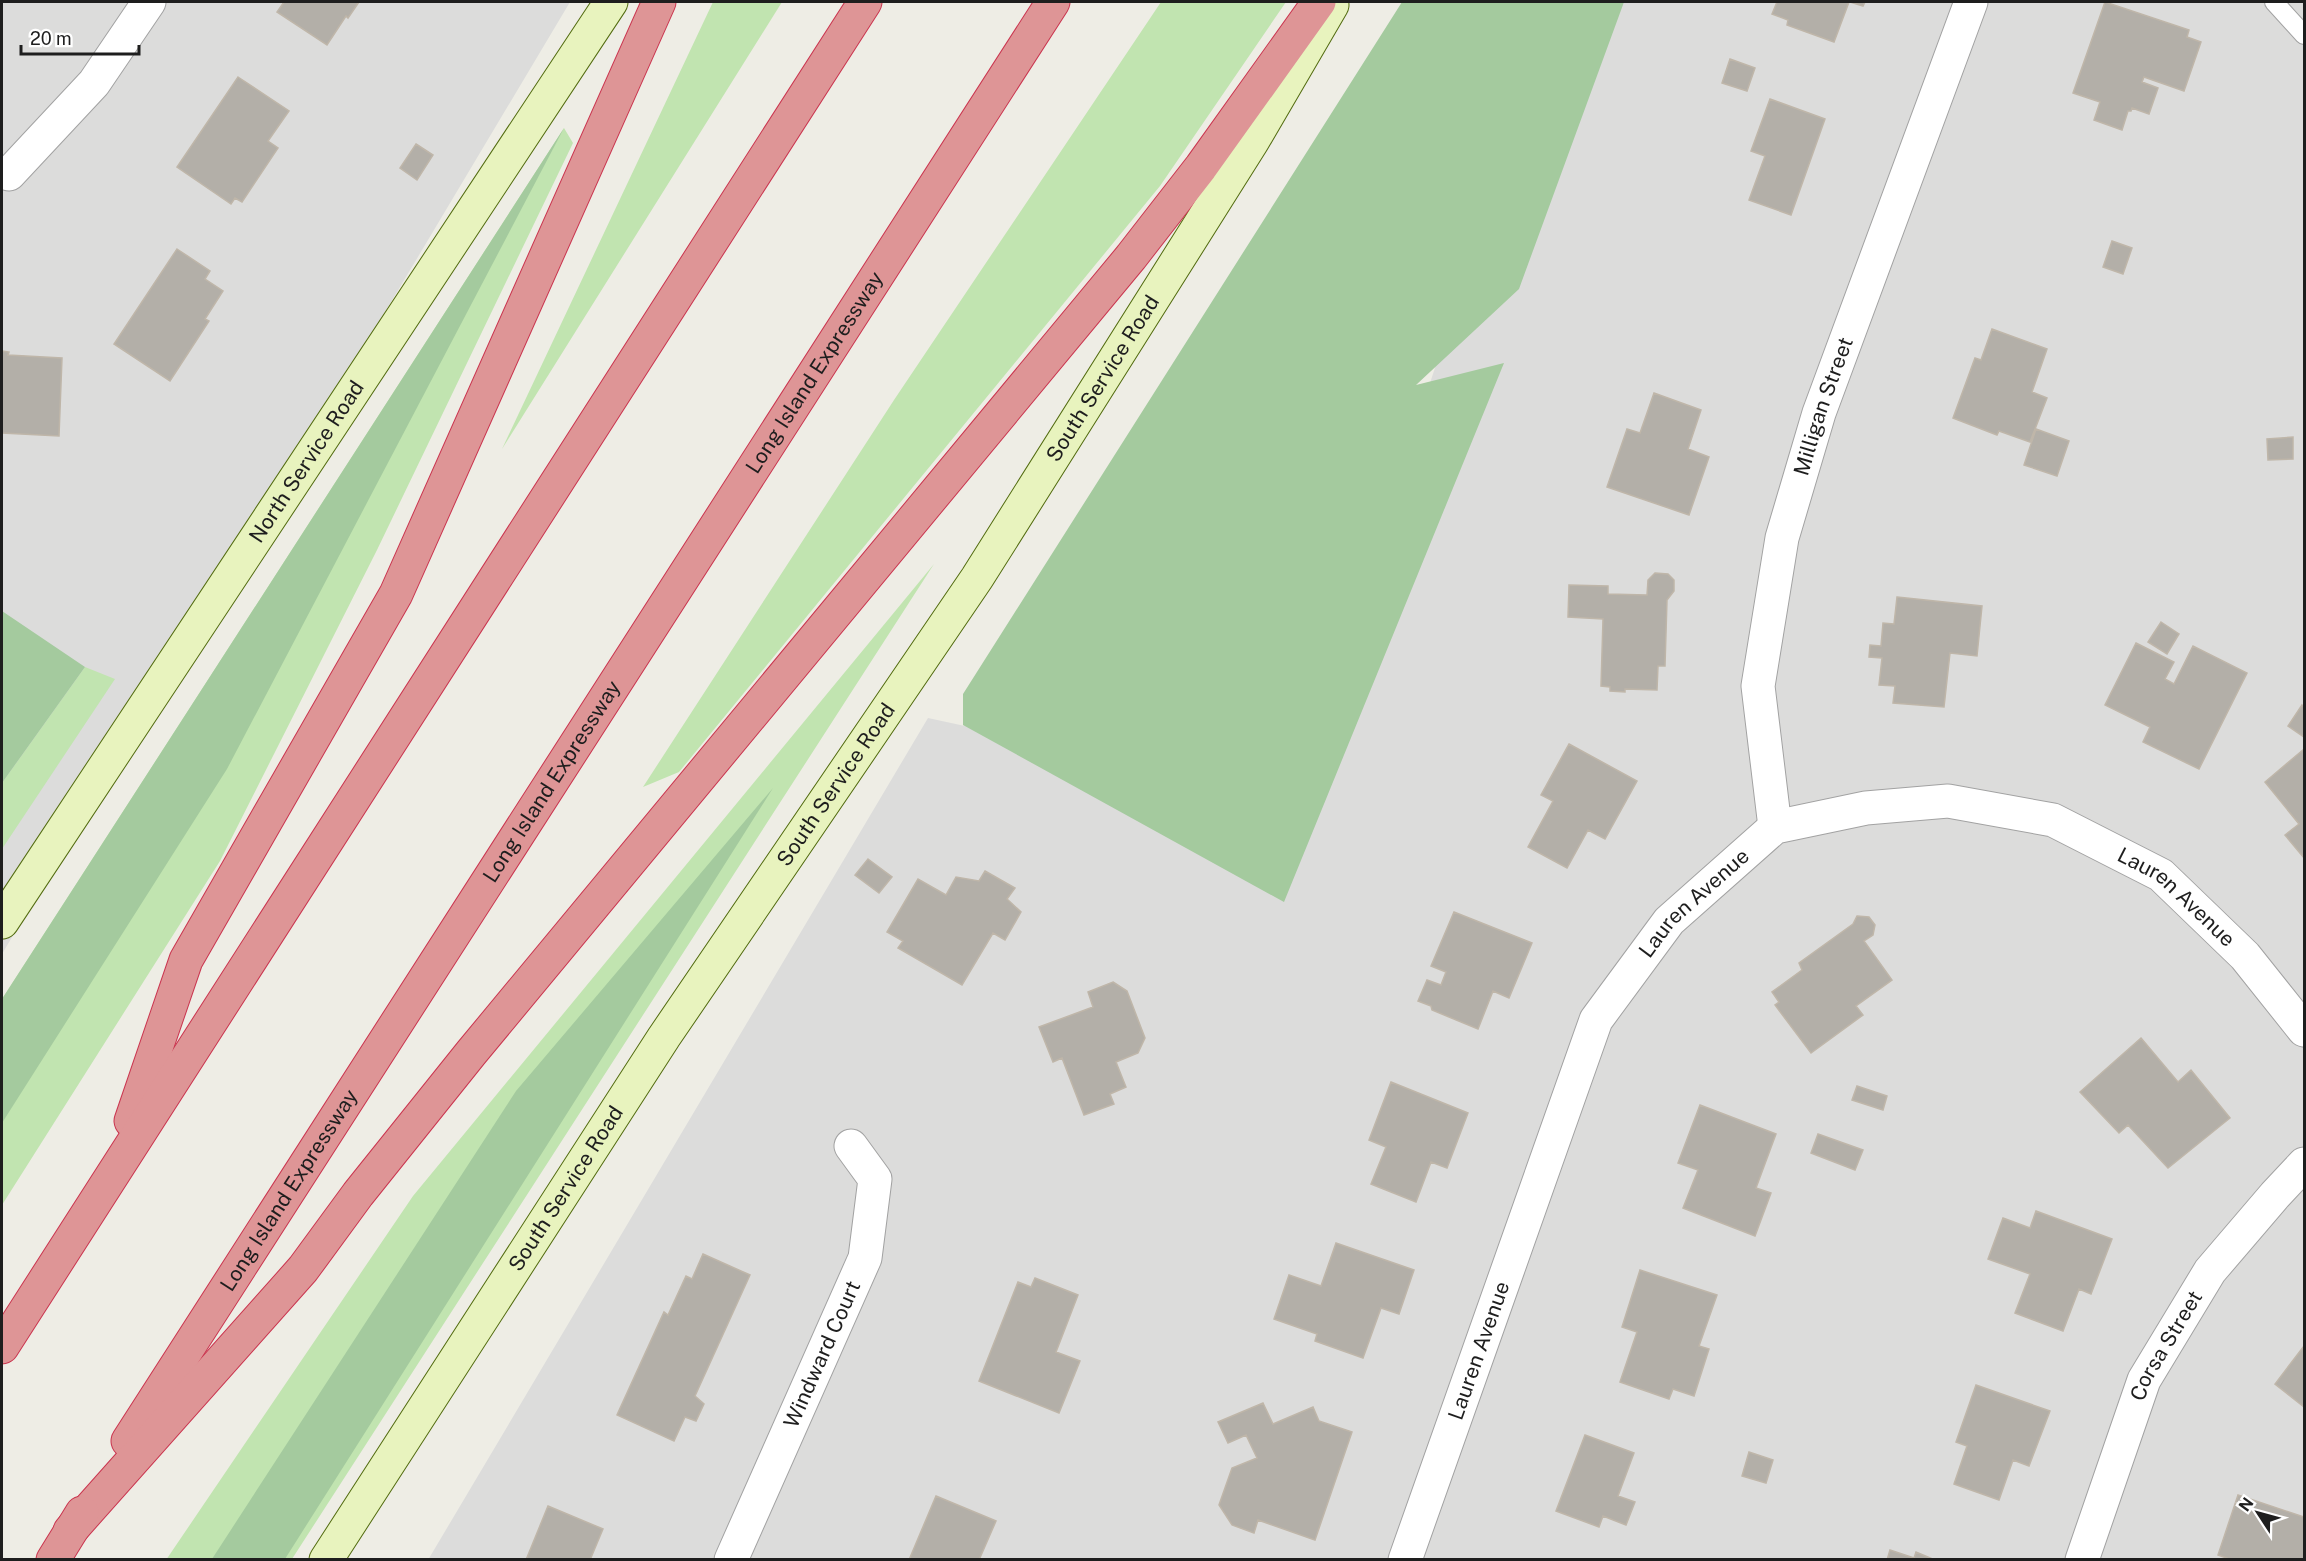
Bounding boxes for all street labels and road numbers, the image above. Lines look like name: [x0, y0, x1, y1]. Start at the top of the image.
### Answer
street label: Long Island Expressway: [740, 267, 888, 478]
street label: South Service Road: [1041, 291, 1164, 466]
street label: Milligan Street: [1788, 334, 1858, 478]
street label: North Service Road: [244, 376, 369, 547]
street label: Long Island Expressway: [477, 676, 626, 887]
street label: South Service Road: [771, 698, 900, 871]
street label: Lauren Avenue: [2113, 842, 2241, 952]
street label: Lauren Avenue: [1633, 843, 1754, 962]
street label: Long Island Expressway: [215, 1084, 363, 1296]
street label: South Service Road: [503, 1101, 628, 1276]
street label: Windward Court: [778, 1277, 865, 1431]
street label: Lauren Avenue: [1443, 1278, 1515, 1423]
street label: Corsa Street: [2125, 1286, 2207, 1404]

